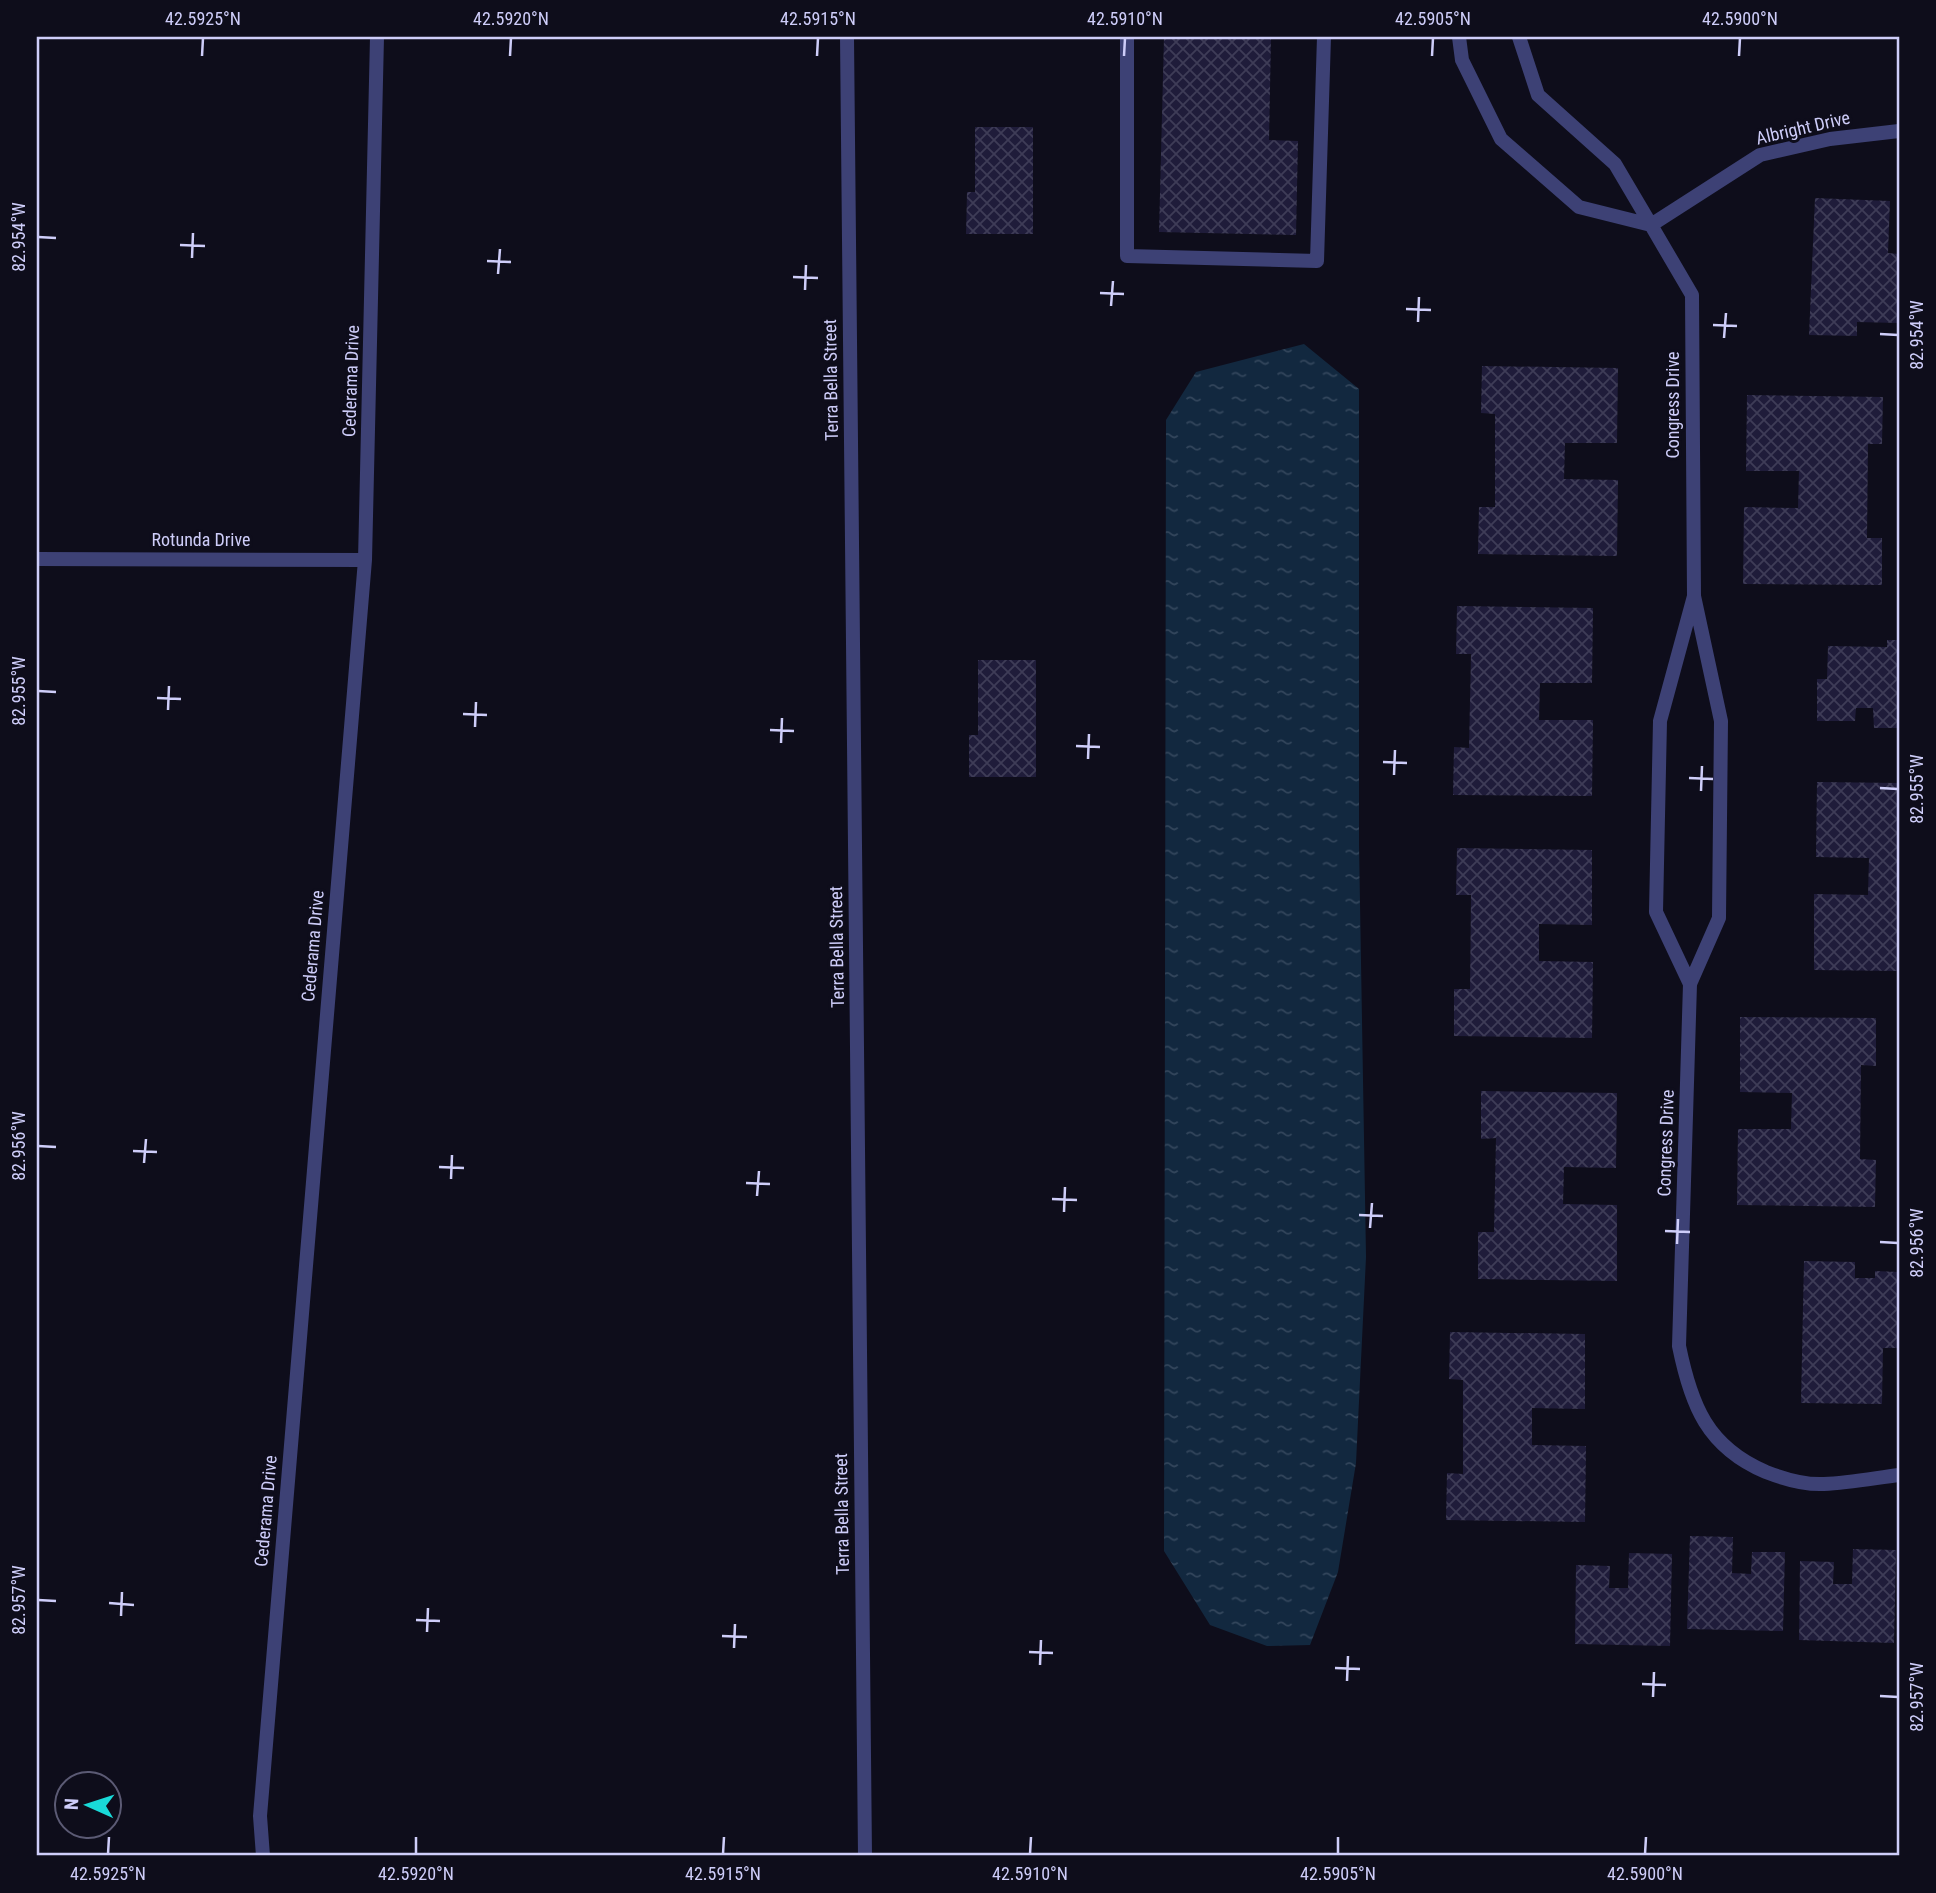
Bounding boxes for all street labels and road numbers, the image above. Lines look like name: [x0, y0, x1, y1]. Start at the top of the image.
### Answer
street label: Albright Drive: [1754, 106, 1852, 149]
street label: Terra Bella Street: [819, 319, 842, 441]
street label: Cederama Drive: [338, 325, 363, 437]
street label: Congress Drive: [1662, 351, 1683, 459]
street label: Rotunda Drive: [152, 529, 250, 550]
street label: Terra Bella Street: [825, 886, 848, 1008]
street label: Cederama Drive: [297, 889, 328, 1003]
street label: Congress Drive: [1653, 1089, 1678, 1197]
street label: Terra Bella Street: [830, 1453, 853, 1575]
street label: Cederama Drive: [250, 1454, 281, 1568]

